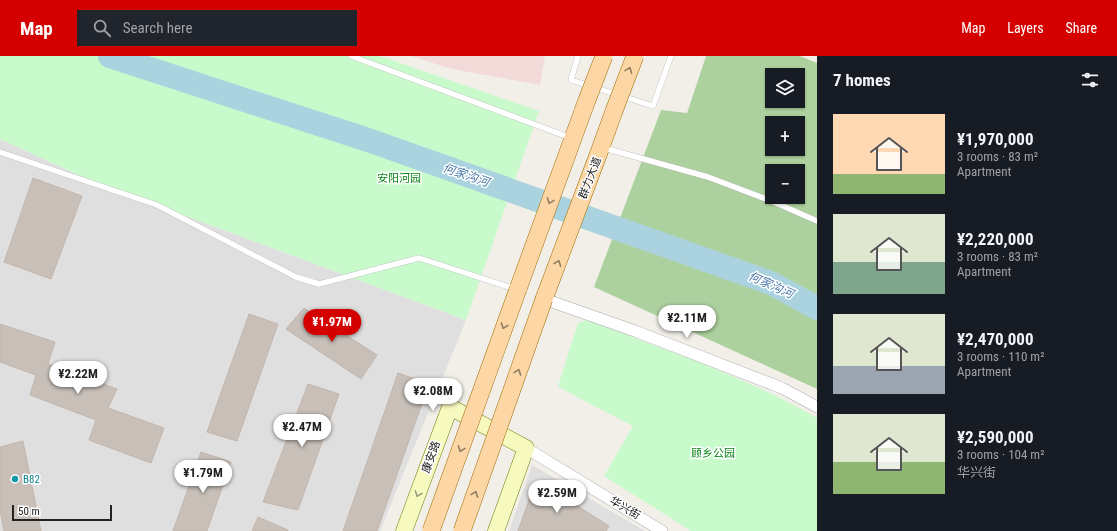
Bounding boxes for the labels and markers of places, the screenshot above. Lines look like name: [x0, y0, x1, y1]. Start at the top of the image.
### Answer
pin: ¥2.11M: [654, 305, 720, 339]
pin: ¥1.97M: [299, 309, 365, 343]
pin: ¥2.22M: [45, 361, 111, 395]
pin: ¥2.08M: [400, 378, 466, 412]
pin: ¥2.47M: [269, 414, 335, 448]
pin: ¥1.79M: [170, 460, 236, 494]
place label: B82: [23, 473, 40, 486]
marker: B82: [10, 474, 20, 484]
pin: ¥2.59M: [524, 480, 590, 514]

